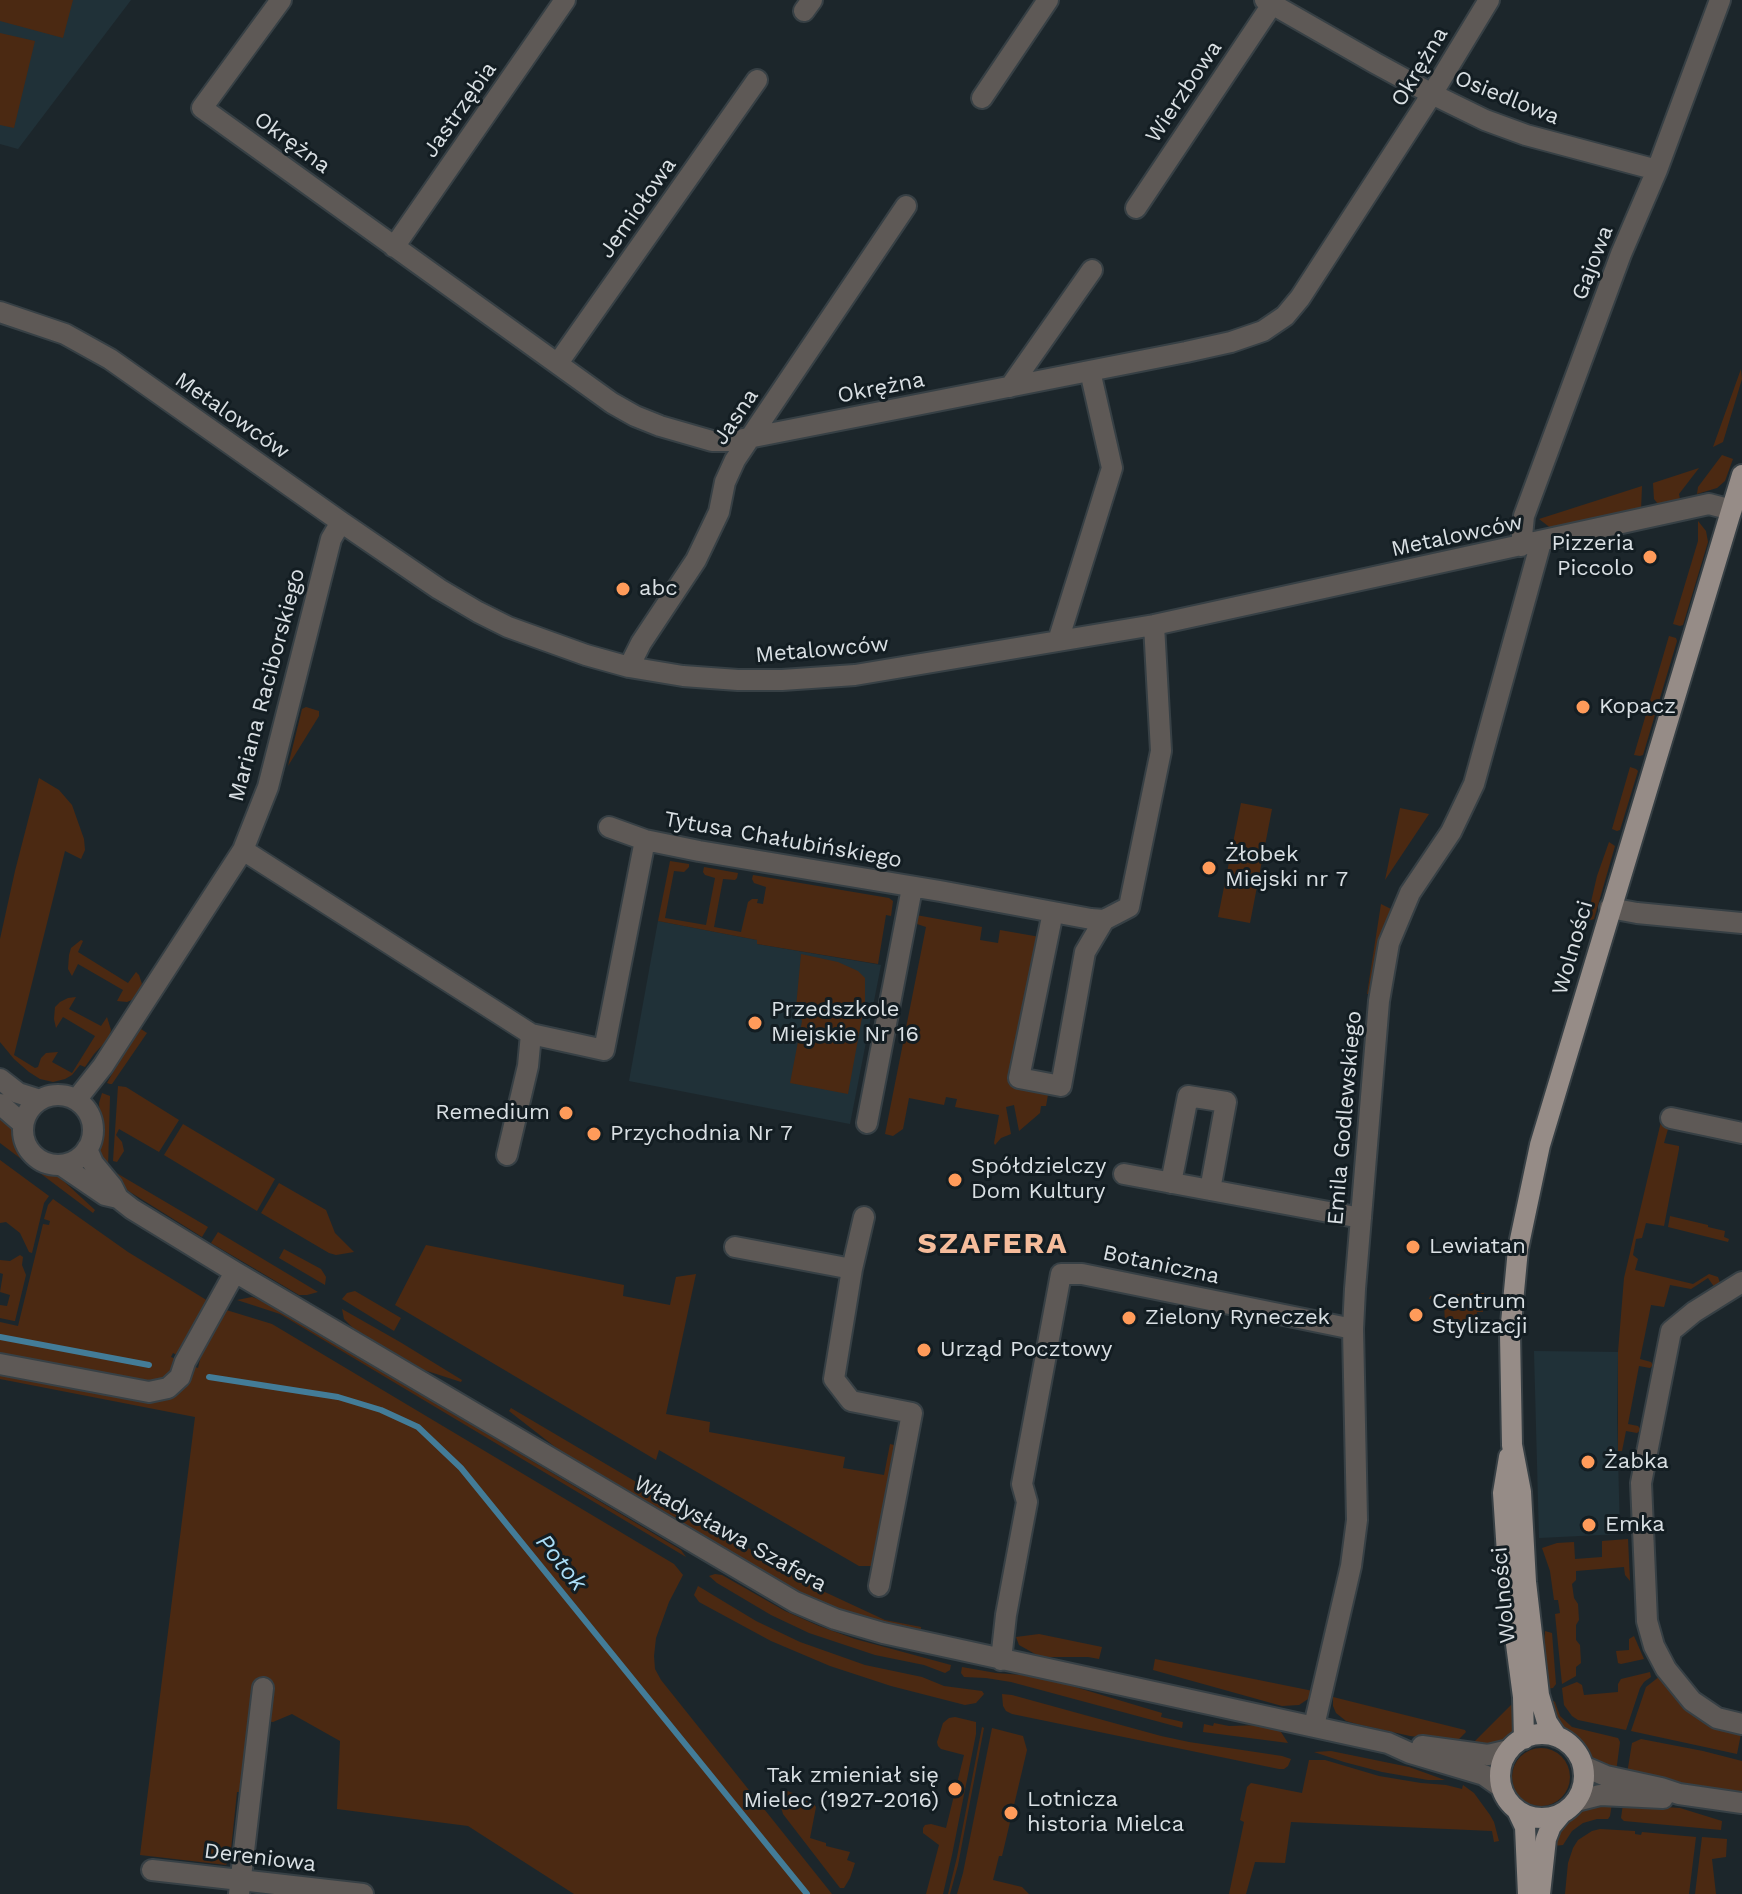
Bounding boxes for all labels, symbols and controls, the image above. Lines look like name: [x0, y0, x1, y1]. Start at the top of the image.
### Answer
street label: Okrężna: [1386, 23, 1454, 111]
street label: Wierzbowa: [1140, 36, 1228, 148]
street label: Jastrzębia: [417, 57, 503, 163]
street label: Osiedlowa: [1451, 65, 1563, 131]
street label: Okrężna: [249, 106, 335, 180]
street label: Jemiołowa: [594, 153, 682, 263]
street label: Gajowa: [1567, 222, 1619, 304]
street label: Metalowców: [170, 367, 294, 465]
street label: Okrężna: [835, 367, 927, 409]
street label: Jasna: [708, 384, 764, 450]
street label: Metalowców: [1389, 509, 1525, 563]
place label: Pizzeria Piccolo: [1551, 531, 1634, 582]
marker: Pizzeria Piccolo: [1641, 548, 1659, 566]
street label: Mariana Raciborskiego: [223, 566, 311, 804]
place label: abc: [639, 576, 678, 602]
marker: abc: [614, 580, 632, 598]
street label: Metalowców: [754, 631, 890, 669]
place label: Kopacz: [1599, 694, 1676, 720]
marker: Kopacz: [1574, 698, 1592, 716]
street label: Tytusa Chałubińskiego: [662, 806, 904, 874]
place label: Żłobek Miejski nr 7: [1225, 842, 1348, 894]
marker: Żłobek Miejski nr 7: [1200, 859, 1218, 877]
street label: Wolności: [1547, 898, 1599, 998]
place label: Przedszkole Miejskie Nr 16: [771, 997, 919, 1048]
street label: Emila Godlewskiego: [1322, 1010, 1368, 1226]
marker: Przedszkole Miejskie Nr 16: [746, 1014, 764, 1032]
place label: Remedium: [435, 1100, 550, 1126]
marker: Remedium: [557, 1104, 575, 1122]
place label: Przychodnia Nr 7: [610, 1121, 793, 1147]
marker: Przychodnia Nr 7: [585, 1125, 603, 1143]
place label: Spółdzielczy Dom Kultury: [971, 1154, 1106, 1206]
marker: Spółdzielczy Dom Kultury: [946, 1171, 964, 1189]
district label: SZAFERA: [918, 1226, 1068, 1262]
place label: Lewiatan: [1429, 1234, 1526, 1260]
marker: Lewiatan: [1404, 1238, 1422, 1256]
street label: Botaniczna: [1100, 1240, 1222, 1290]
place label: Centrum Stylizacji: [1432, 1289, 1527, 1340]
place label: Zielony Ryneczek: [1145, 1305, 1330, 1331]
marker: Centrum Stylizacji: [1407, 1306, 1425, 1324]
marker: Zielony Ryneczek: [1120, 1309, 1138, 1327]
place label: Urząd Pocztowy: [940, 1337, 1112, 1363]
marker: Urząd Pocztowy: [915, 1341, 933, 1359]
place label: Żabka: [1604, 1449, 1669, 1475]
marker: Żabka: [1579, 1453, 1597, 1471]
street label: Władysława Szafera: [629, 1470, 831, 1598]
place label: Emka: [1605, 1512, 1665, 1538]
marker: Emka: [1580, 1516, 1598, 1534]
water label: Potok: [529, 1529, 593, 1597]
street label: Wolności: [1487, 1546, 1521, 1644]
place label: Tak zmieniał się Mielec (1927-2016): [743, 1763, 939, 1814]
marker: Tak zmieniał się Mielec (1927-2016): [946, 1780, 964, 1798]
place label: Lotnicza historia Mielca: [1027, 1787, 1184, 1838]
marker: Lotnicza historia Mielca: [1002, 1804, 1020, 1822]
street label: Dereniowa: [202, 1838, 318, 1878]

